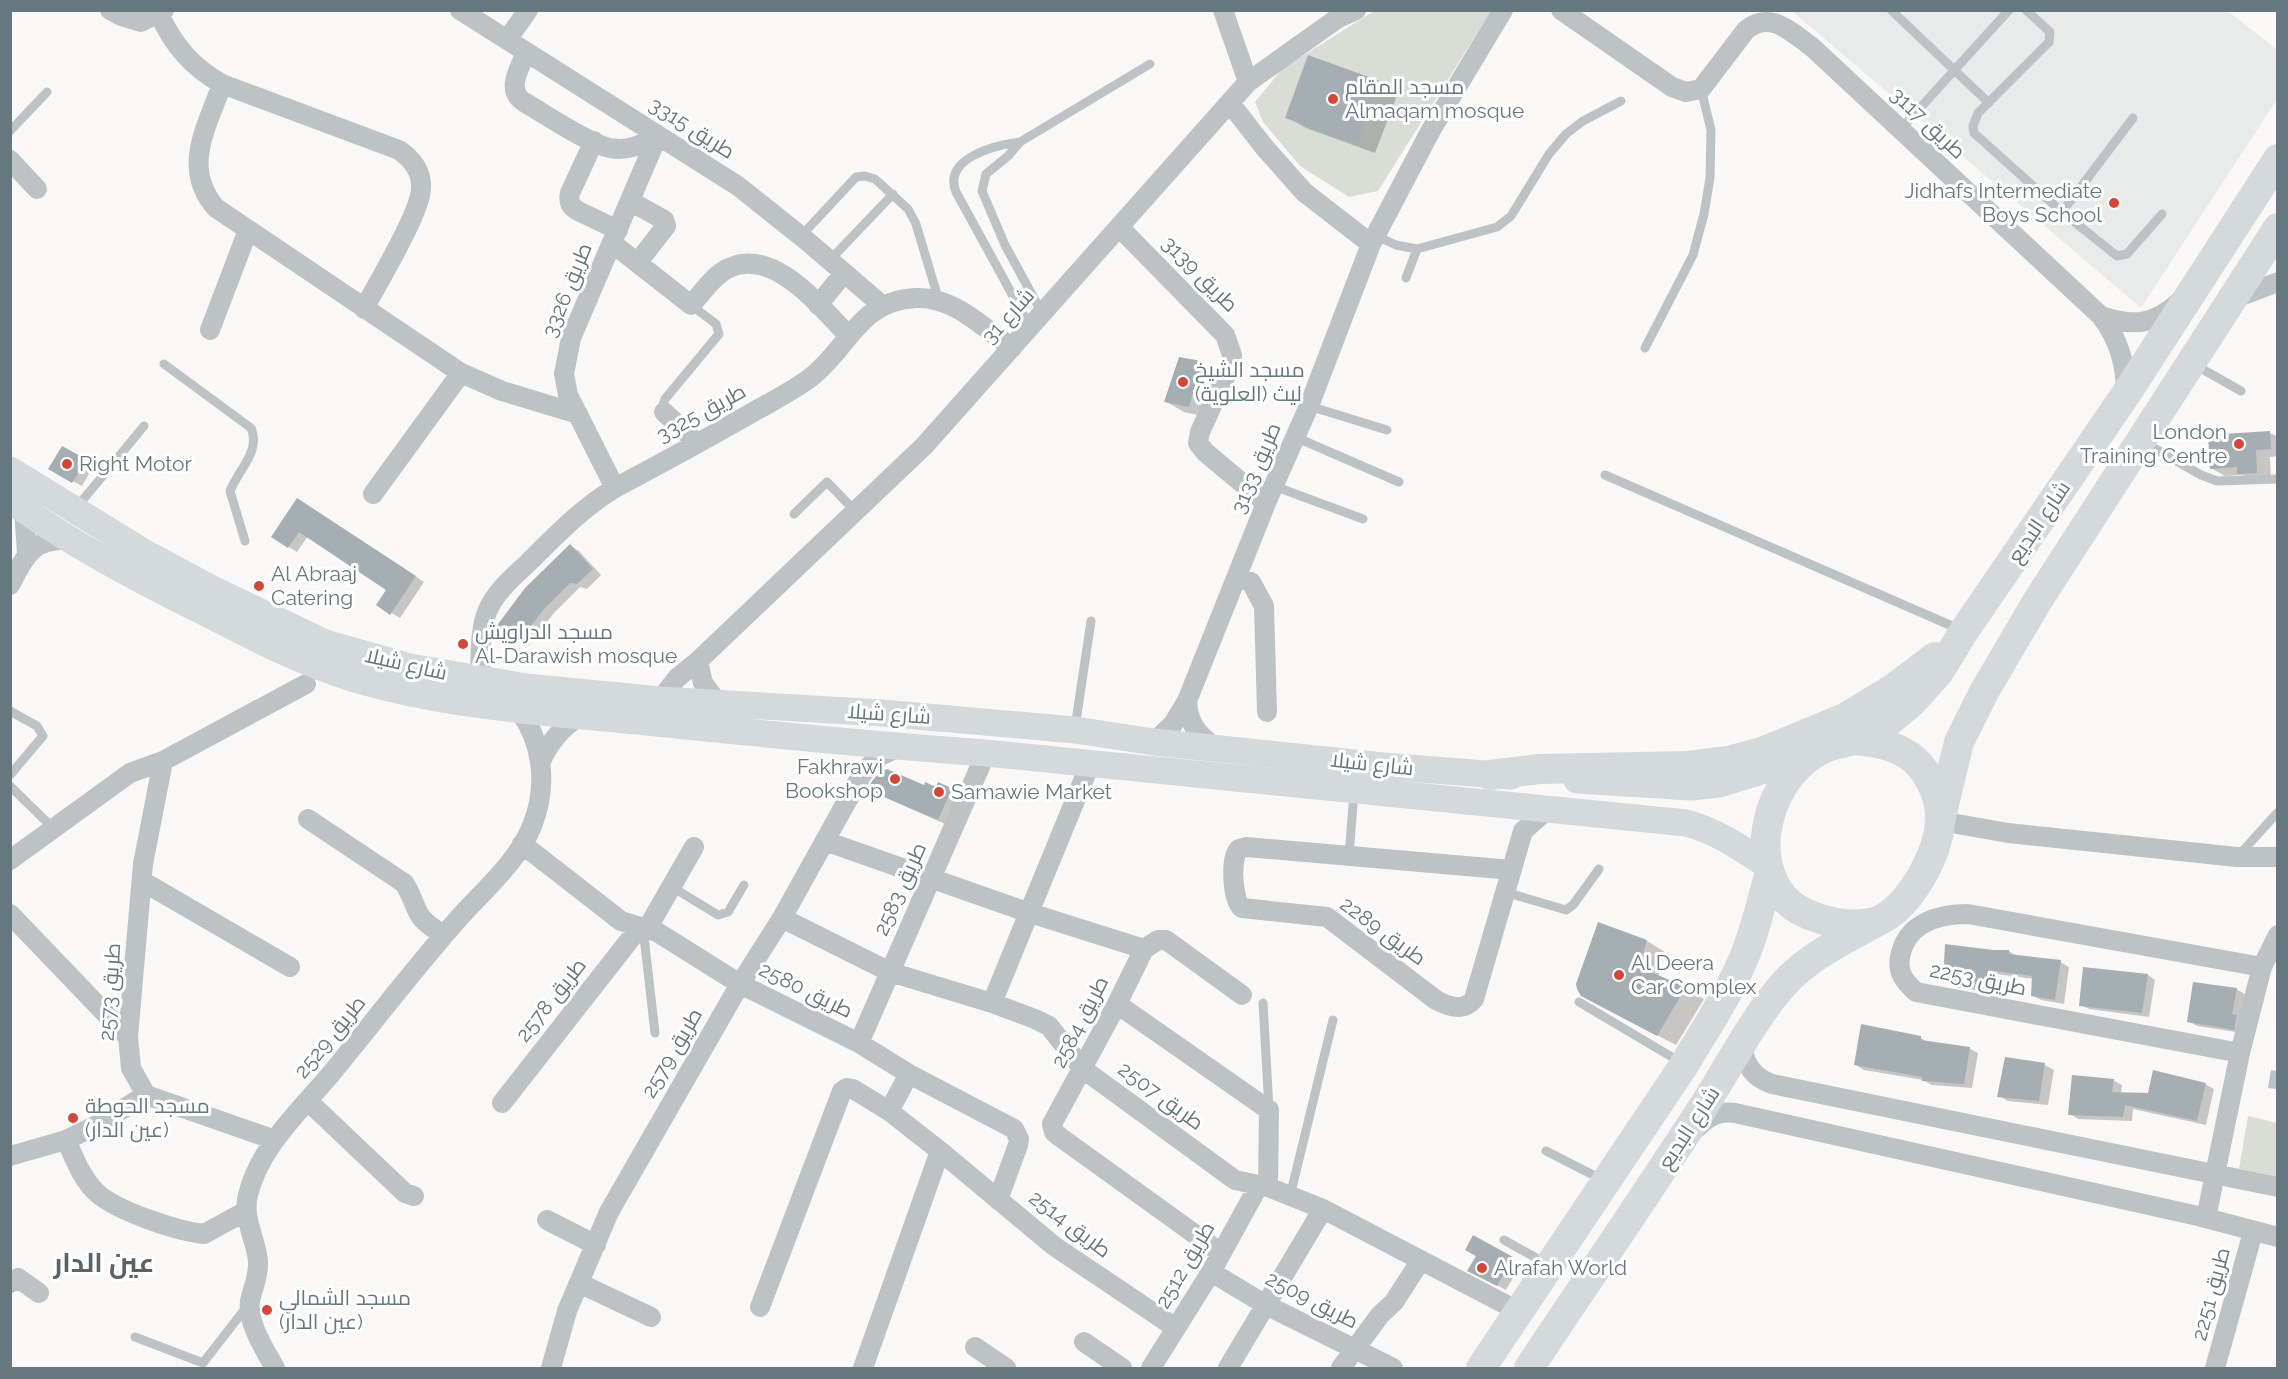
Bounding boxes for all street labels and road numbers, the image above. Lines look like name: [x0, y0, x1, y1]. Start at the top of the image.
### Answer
street label: طريق 3117: [1885, 82, 1971, 164]
street label: طريق 3315: [644, 91, 740, 165]
street label: طريق 3139: [1156, 230, 1244, 318]
street label: طريق 3326: [536, 239, 598, 341]
street label: شارع 31: [976, 283, 1041, 350]
street label: طريق 3325: [652, 378, 750, 448]
street label: طريق 3133: [1225, 419, 1287, 517]
street label: شارع البديع: [2002, 476, 2077, 569]
street label: شارع شيلا: [362, 642, 450, 687]
street label: شارع شيلا: [846, 698, 932, 731]
street label: شارع شيلا: [1329, 747, 1415, 782]
street label: طريق 2583: [868, 838, 932, 940]
street label: طريق 2289: [1335, 891, 1431, 971]
street label: طريق 2573: [94, 942, 126, 1042]
street label: طريق 2578: [510, 953, 592, 1047]
street label: طريق 2580: [755, 956, 857, 1024]
street label: طريق 2253: [1927, 957, 2029, 1001]
street label: طريق 2584: [1046, 972, 1114, 1072]
street label: طريق 2529: [289, 990, 371, 1084]
street label: طريق 2579: [636, 1004, 708, 1102]
street label: طريق 2507: [1113, 1056, 1209, 1136]
street label: شارع البديع: [1653, 1082, 1726, 1175]
street label: طريق 2514: [1024, 1185, 1116, 1263]
street label: طريق 2512: [1150, 1217, 1220, 1313]
street label: طريق 2251: [2186, 1244, 2236, 1344]
street label: طريق 2509: [1261, 1266, 1363, 1334]

